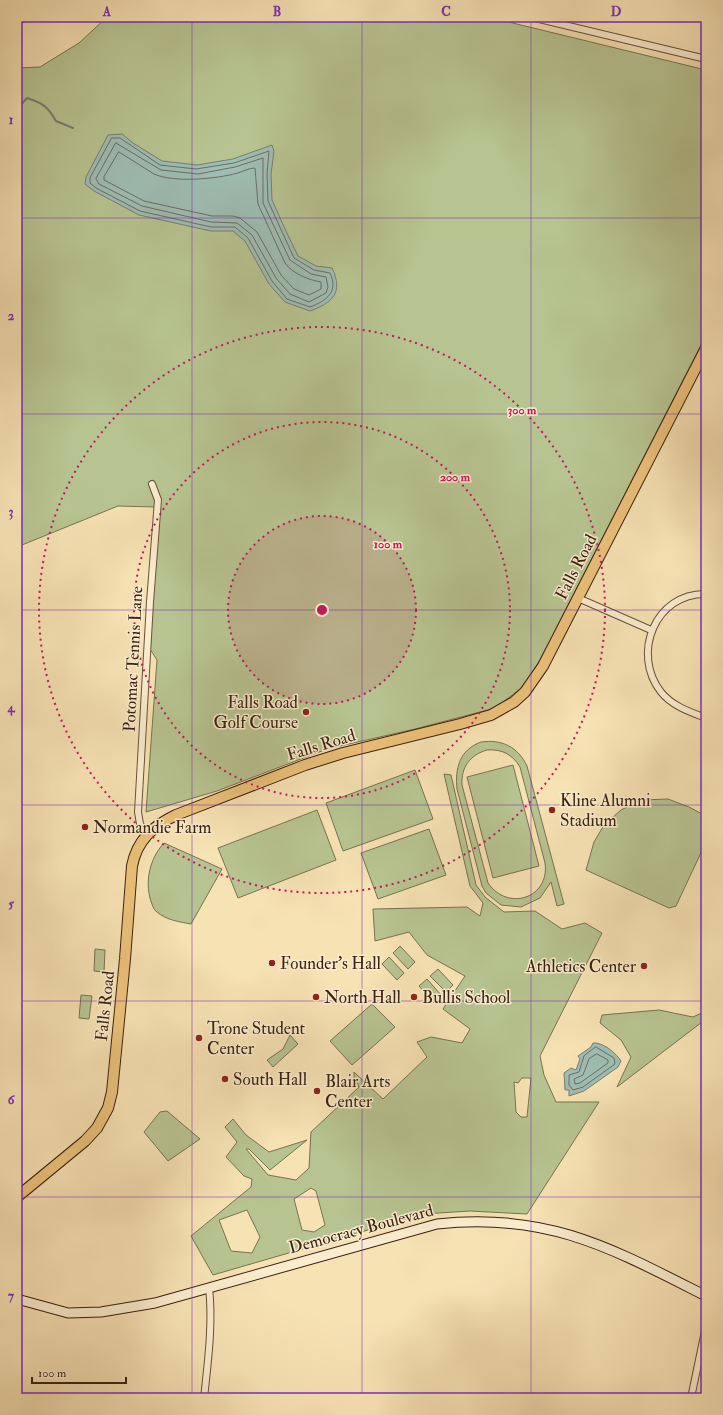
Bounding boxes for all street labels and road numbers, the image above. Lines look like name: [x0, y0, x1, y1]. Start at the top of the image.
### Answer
street label: Falls Road: [551, 530, 602, 603]
street label: Potomac Tennis Lane: [119, 585, 147, 733]
street label: Falls Road: [284, 724, 359, 765]
street label: Falls Road: [91, 969, 119, 1042]
street label: Democracy Boulevard: [286, 1199, 436, 1259]

